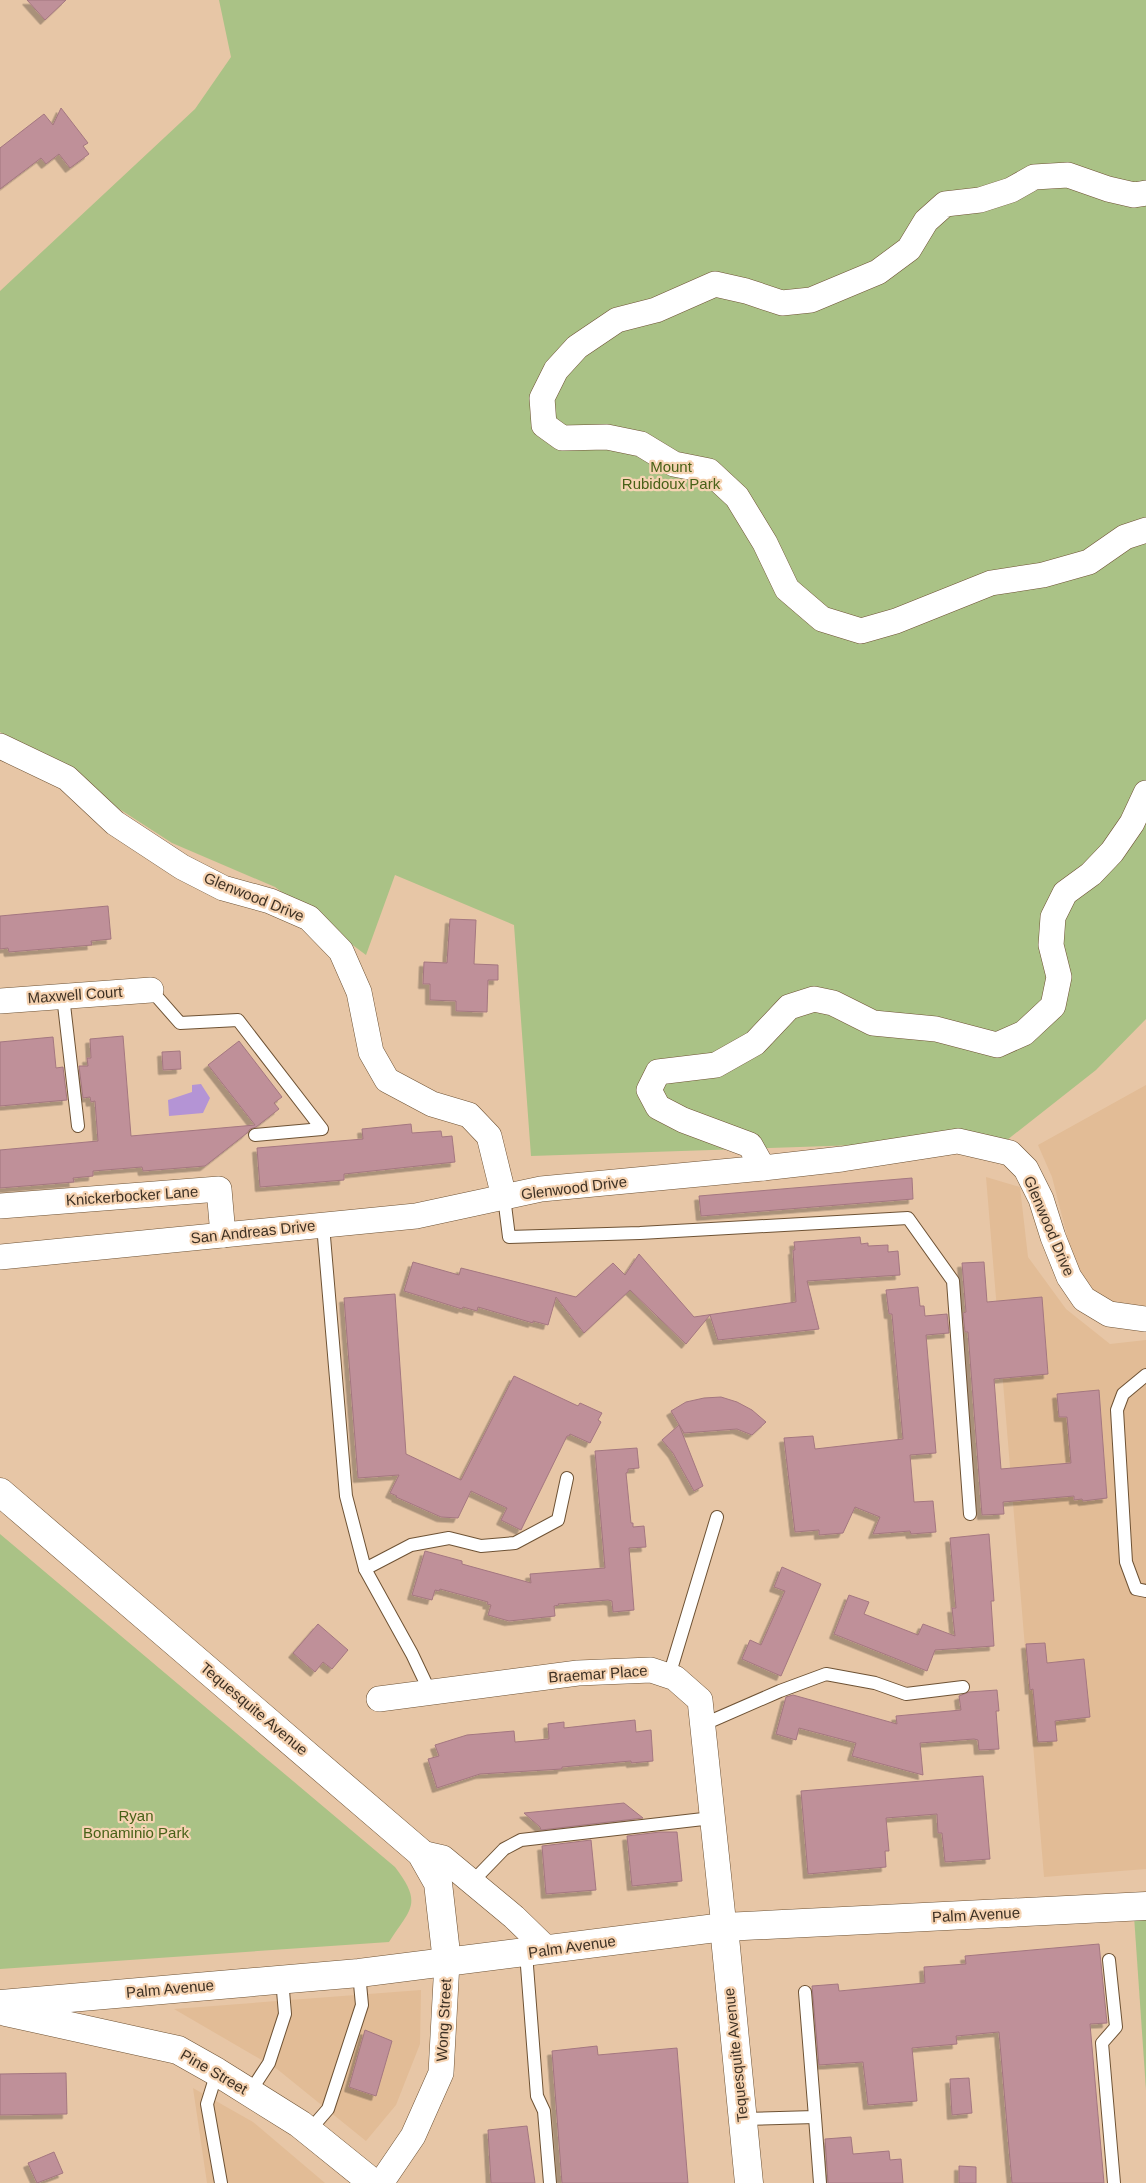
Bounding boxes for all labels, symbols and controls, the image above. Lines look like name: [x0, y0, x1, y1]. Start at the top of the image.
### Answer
park label: Mount Rubidoux Park: [622, 458, 721, 492]
street label: Glenwood Drive: [202, 869, 307, 924]
street label: Maxwell Court: [27, 983, 124, 1006]
street label: Glenwood Drive: [520, 1173, 628, 1202]
street label: Glenwood Drive: [1021, 1173, 1078, 1278]
street label: Knickerbocker Lane: [65, 1182, 199, 1209]
street label: San Andreas Drive: [190, 1217, 316, 1246]
street label: Tequesquite Avenue: [197, 1659, 311, 1758]
street label: Braemar Place: [548, 1662, 648, 1685]
park label: Ryan Bonaminio Park: [83, 1807, 189, 1841]
street label: Palm Avenue: [932, 1904, 1020, 1925]
street label: Palm Avenue: [527, 1932, 617, 1961]
street label: Palm Avenue: [125, 1976, 215, 2001]
street label: Wong Street: [433, 1977, 454, 2062]
street label: Tequesquite Avenue: [720, 1987, 751, 2123]
street label: Pine Street: [178, 2046, 251, 2098]

